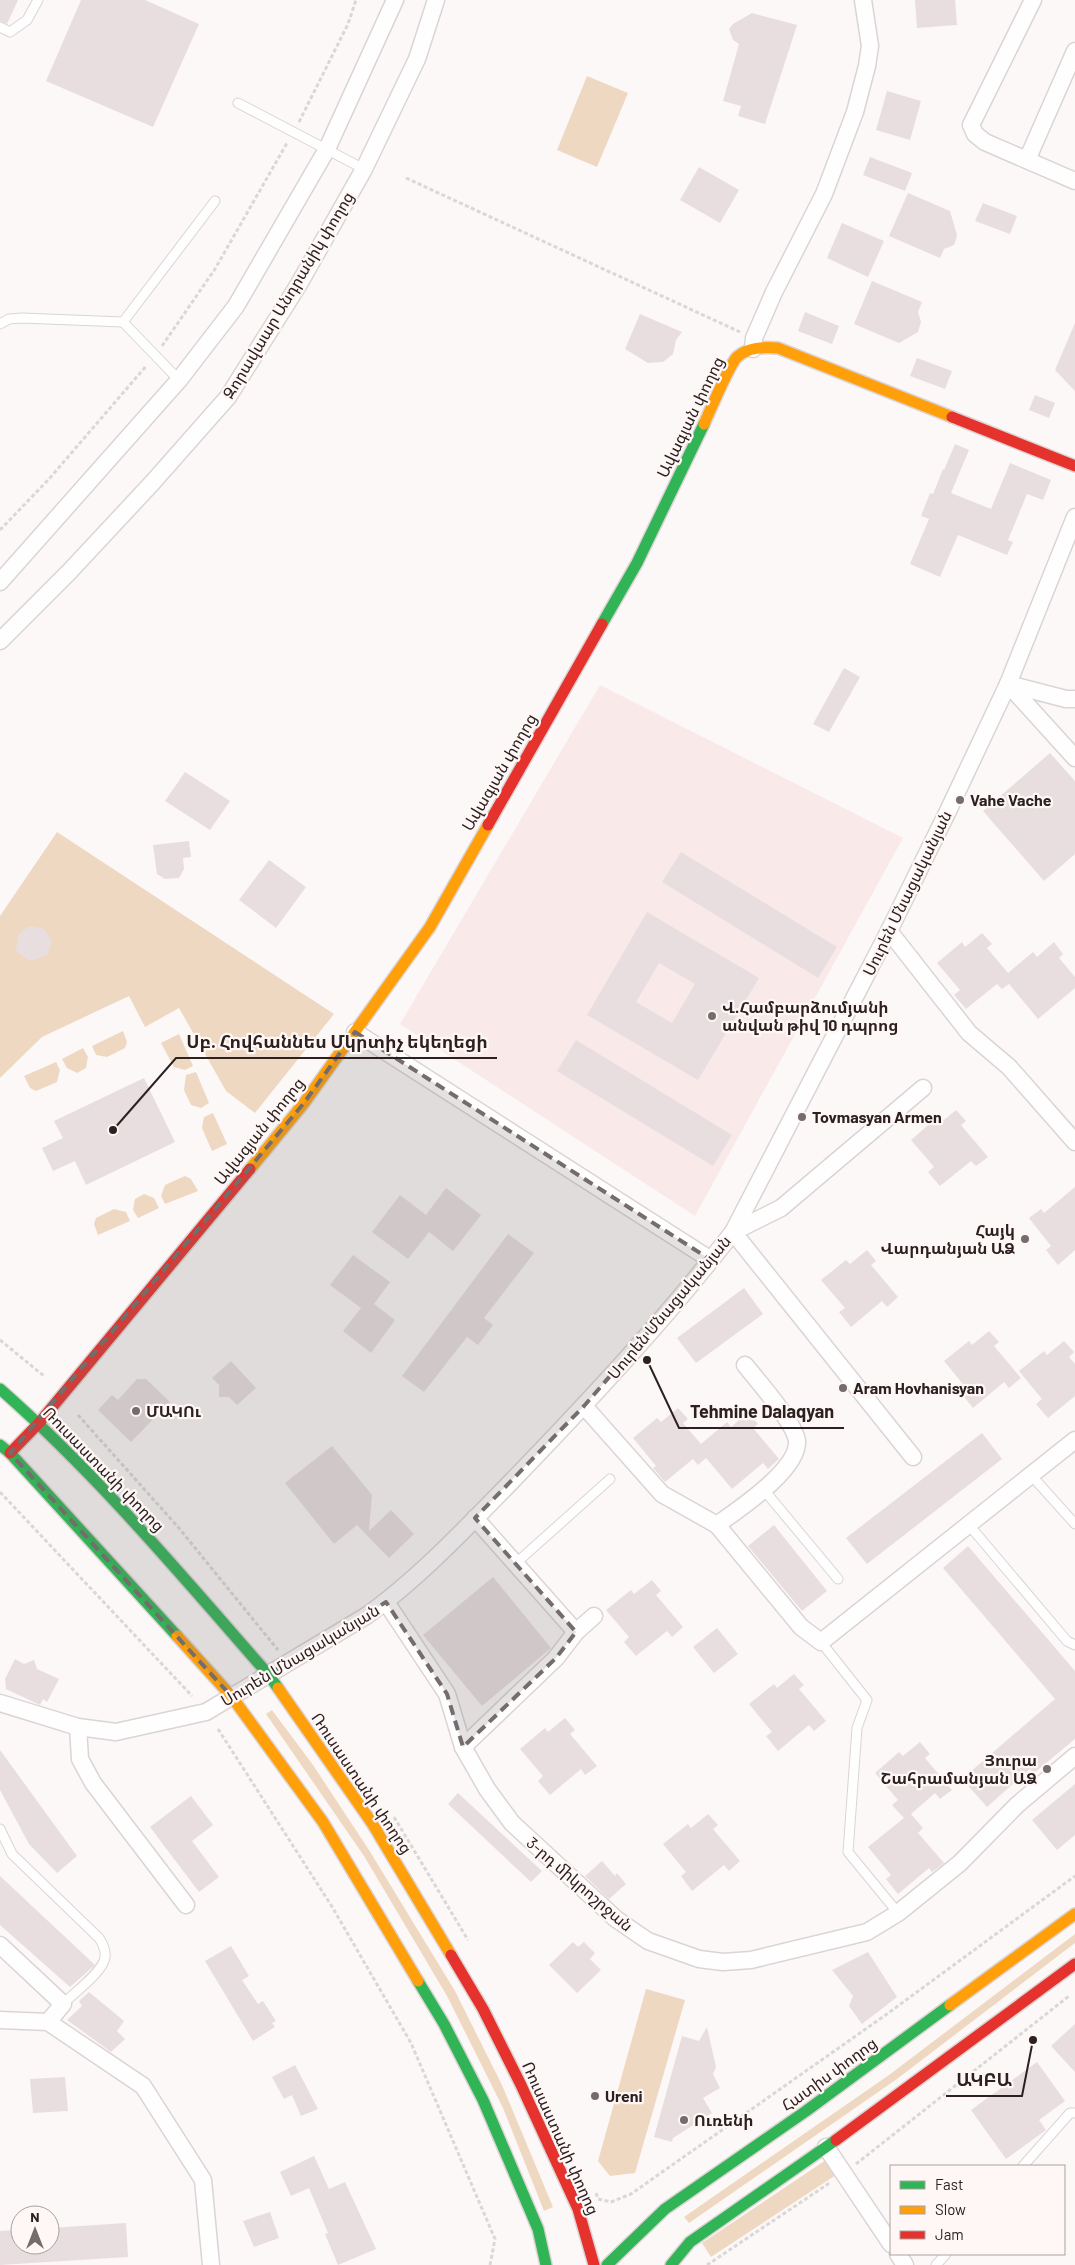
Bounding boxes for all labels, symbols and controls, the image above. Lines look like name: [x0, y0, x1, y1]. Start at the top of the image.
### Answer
street label: Զորավաար Անդրանիկ փողոց: [218, 188, 358, 402]
street label: Ավագյան փողոց: [652, 353, 728, 481]
street label: Ավագյան փողոց: [457, 710, 541, 834]
place label: Vahe Vache: [970, 790, 1052, 809]
marker: Vahe Vache: [954, 794, 966, 806]
street label: Սուրեն Մնացականյան: [858, 807, 956, 979]
place label: Վ.Համբարձումյանի անվան թիվ 10 դպրոց: [722, 997, 898, 1035]
marker: Վ.Համբարձումյանի անվան թիվ 10 դպրոց: [706, 1010, 718, 1022]
callout: Սբ. Հովհաննես Մկրտիչ եկեղեցի: [176, 1025, 497, 1058]
text: Սբ. Հովհաննես Մկրտիչ եկեղեցի: [186, 1030, 488, 1052]
street label: Ավագյան փողոց: [210, 1073, 308, 1189]
place label: Tovmasyan Armen: [812, 1107, 942, 1126]
marker: Tovmasyan Armen: [796, 1111, 808, 1123]
place label: Հայկ Վարդանյան ԱՁ: [881, 1220, 1015, 1258]
street label: Սուրեն Մնացականյան: [603, 1231, 735, 1383]
marker: Հայկ Վարդանյան ԱՁ: [1019, 1233, 1031, 1245]
place label: Aram Hovhanisyan: [853, 1378, 984, 1397]
marker: Aram Hovhanisyan: [837, 1382, 849, 1394]
callout: Tehmine Dalaqyan: [679, 1395, 844, 1428]
text: Tehmine Dalaqyan: [690, 1400, 834, 1422]
place label: ՄԱԿՈւ: [146, 1401, 202, 1420]
street label: Ռուսաստանի փողոց: [39, 1402, 169, 1536]
marker: ՄԱԿՈւ: [130, 1405, 142, 1417]
street label: Սուրեն Մնացականյան: [217, 1600, 383, 1710]
street label: Ռուսաստանի փողոց: [307, 1709, 417, 1857]
place label: Յուրա Շահրամանյան ԱՁ: [881, 1750, 1037, 1788]
marker: Յուրա Շահրամանյան ԱՁ: [1041, 1763, 1053, 1775]
street label: 3-րդ միկրոշրջան: [523, 1832, 637, 1936]
street label: Հատիս փողոց: [777, 2033, 881, 2115]
street label: Ռուսաստանի փողոց: [518, 2058, 604, 2218]
callout: ԱԿԲԱ: [946, 2063, 1022, 2096]
text: ԱԿԲԱ: [956, 2068, 1012, 2090]
place label: Ureni: [605, 2086, 643, 2105]
marker: Ureni: [589, 2090, 601, 2102]
place label: Ուռենի: [694, 2110, 754, 2130]
marker: Ուռենի: [678, 2114, 690, 2126]
legend: [890, 2165, 1065, 2255]
text: Fast: [935, 2175, 963, 2193]
text: Slow: [935, 2200, 966, 2218]
north arrow: [10, 2205, 60, 2255]
text: N: [30, 2208, 40, 2225]
text: Jam: [935, 2225, 964, 2243]

